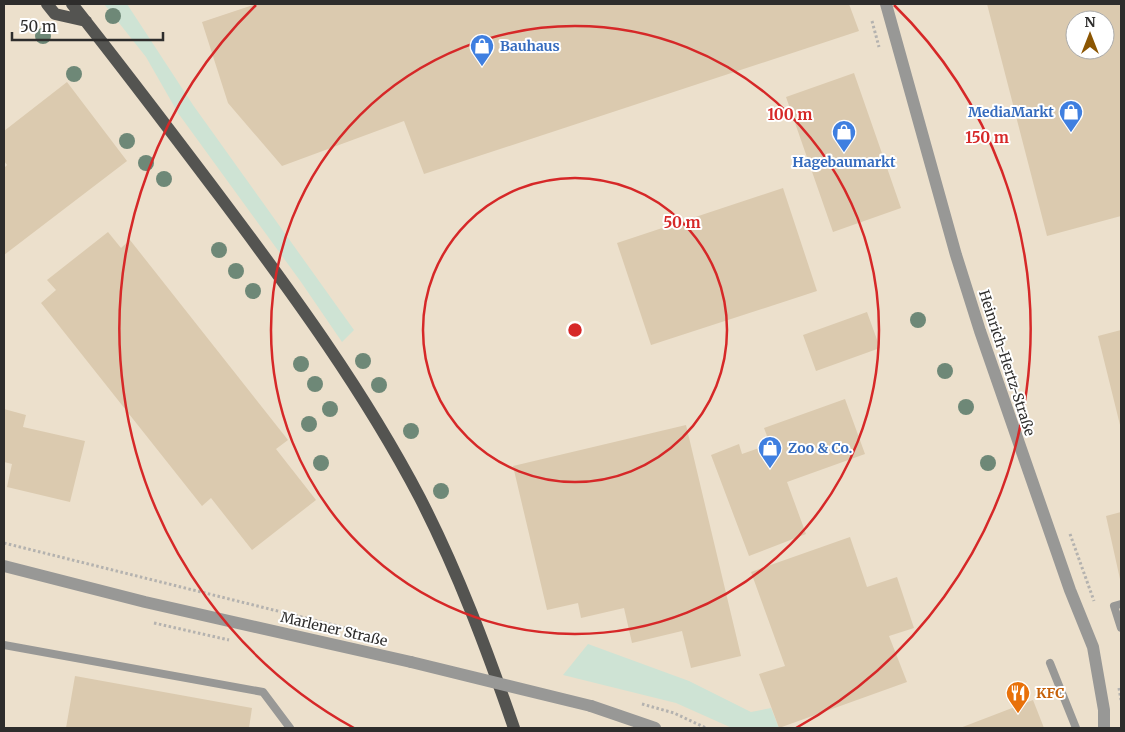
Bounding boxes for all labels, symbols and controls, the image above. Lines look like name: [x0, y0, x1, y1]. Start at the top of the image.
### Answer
scale bar: [12, 10, 164, 42]
north arrow: [1065, 10, 1115, 60]
text: N: [1084, 13, 1096, 31]
text: 50 m: [20, 17, 57, 36]
shop icon: Bauhaus: [469, 33, 495, 67]
place label: Bauhaus: [500, 37, 560, 55]
shop icon: MediaMarkt: [1058, 99, 1084, 133]
place label: MediaMarkt: [968, 103, 1054, 121]
text: 100 m: [768, 105, 812, 124]
shop icon: Hagebaumarkt: [831, 119, 857, 153]
text: 150 m: [965, 128, 1009, 147]
place label: Hagebaumarkt: [792, 153, 896, 171]
text: 50 m: [663, 213, 701, 232]
street label: Heinrich-Hertz-Straße: [975, 288, 1039, 438]
centre of rings: [566, 321, 584, 339]
shop icon: Zoo & Co.: [757, 435, 783, 469]
place label: Zoo & Co.: [788, 439, 853, 457]
street label: Marlener Straße: [279, 608, 389, 650]
restaurant icon: KFC: [1005, 680, 1031, 714]
place label: KFC: [1036, 684, 1065, 702]

